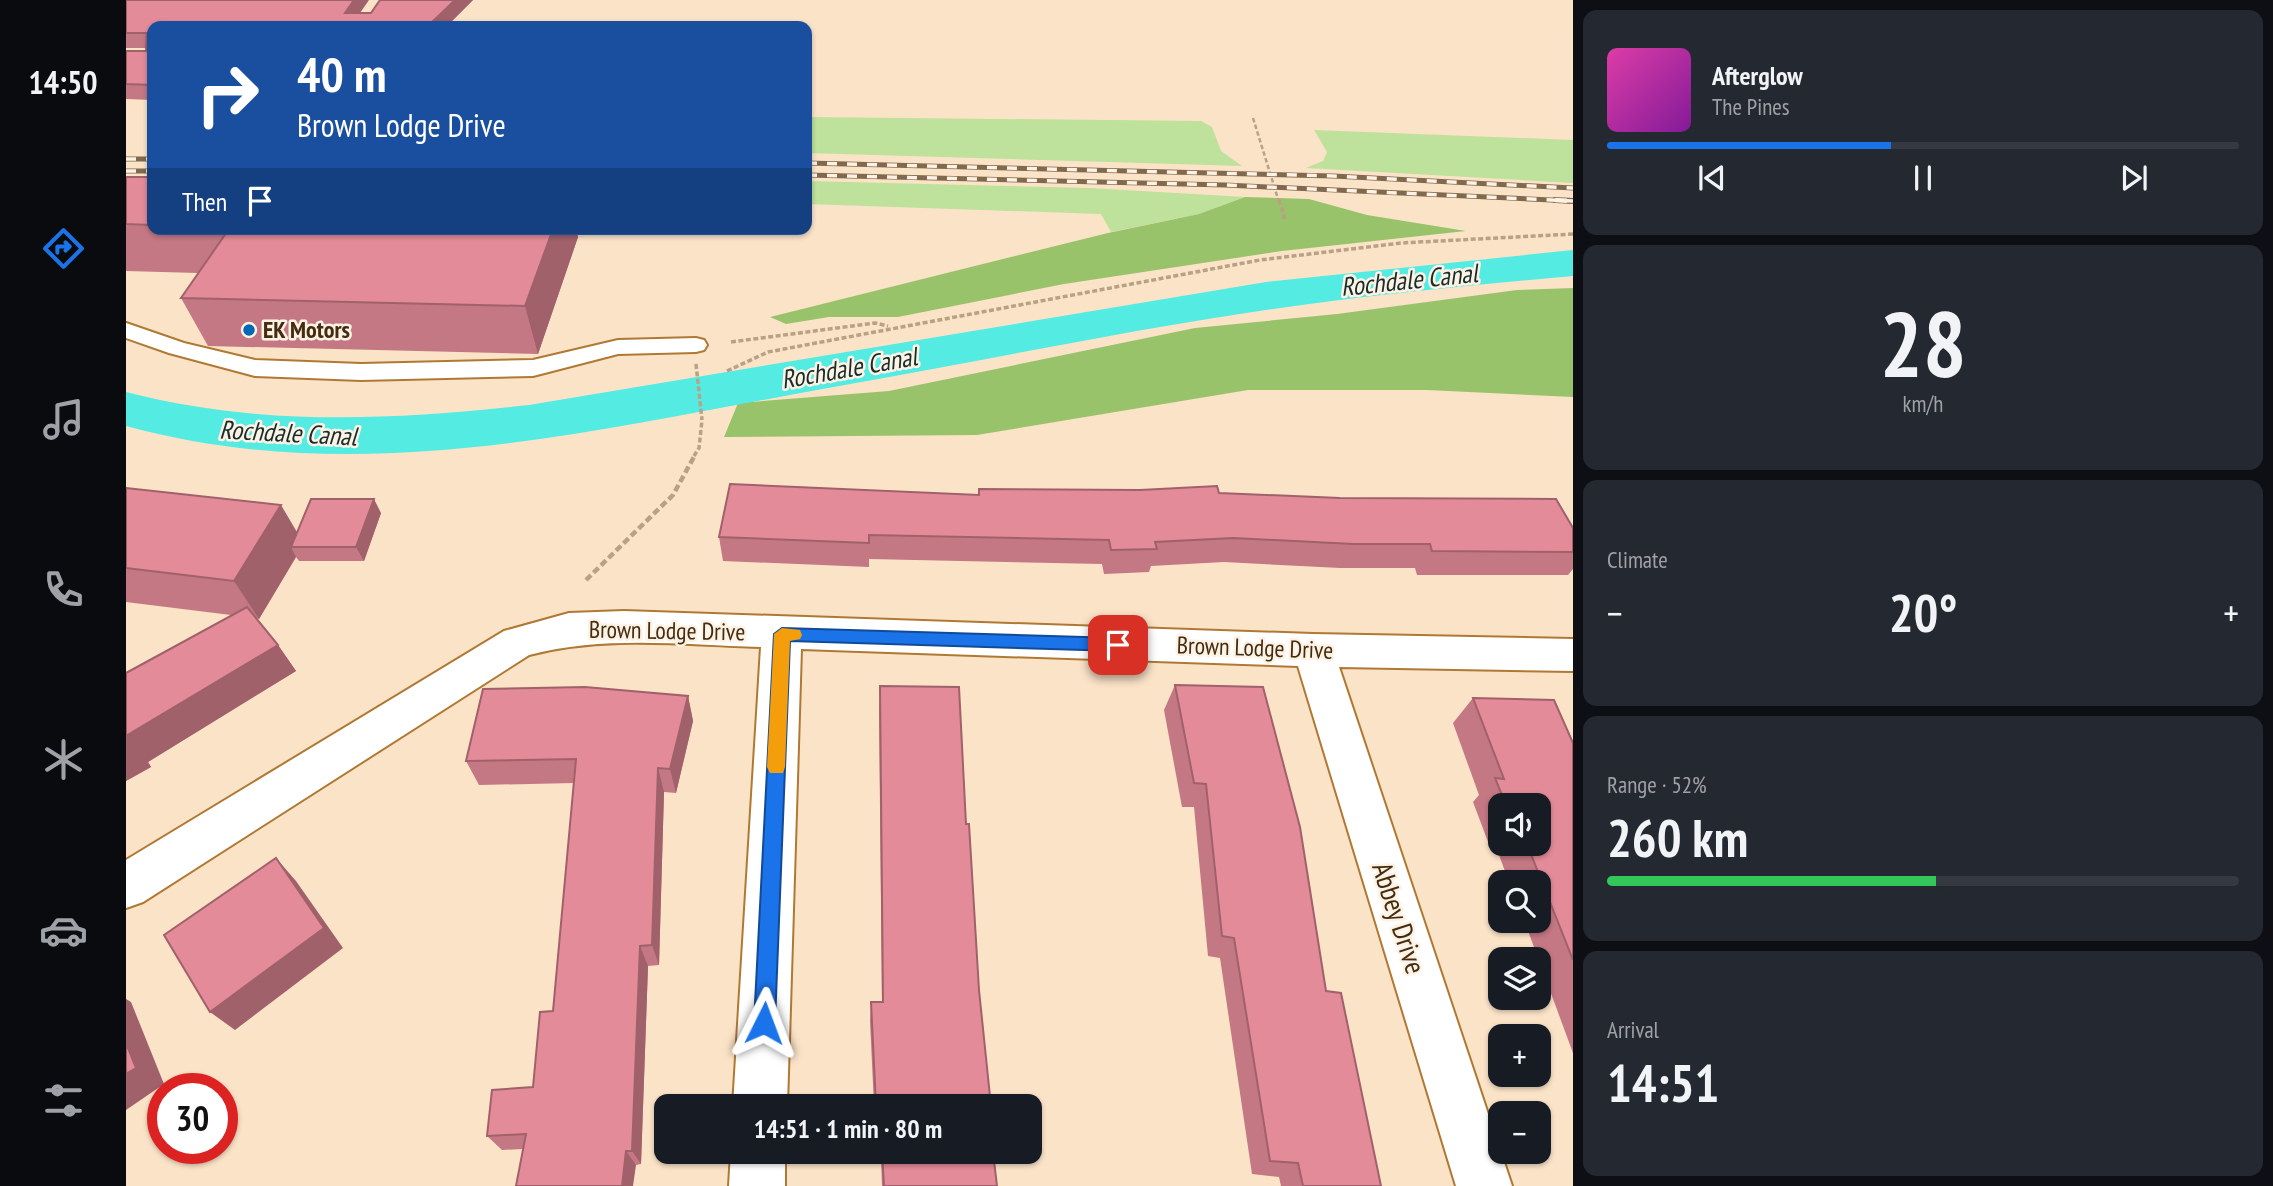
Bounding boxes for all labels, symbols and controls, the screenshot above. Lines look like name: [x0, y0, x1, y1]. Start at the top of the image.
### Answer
text: 40 m: [297, 42, 386, 106]
icon: right: [182, 49, 273, 140]
text: Afterglow: [1712, 59, 1803, 92]
text: 14:50: [28, 61, 98, 103]
text: The Pines: [1712, 92, 1790, 121]
text: Brown Lodge Drive: [297, 104, 506, 146]
icon: previous: [1693, 159, 1731, 197]
icon: pause: [1904, 159, 1942, 197]
icon: next: [2115, 159, 2153, 197]
icon: arrive: [241, 182, 279, 220]
text: Then: [182, 185, 227, 218]
icon: directions: [39, 224, 88, 273]
water label: Rochdale Canal: [1339, 256, 1482, 303]
text: 28: [1880, 284, 1967, 402]
place label: EK Motors: [263, 314, 350, 345]
marker: EK Motors: [241, 322, 257, 338]
water label: Rochdale Canal: [778, 339, 922, 396]
text: km/h: [1903, 389, 1943, 418]
icon: music: [39, 395, 88, 444]
water label: Rochdale Canal: [219, 412, 360, 453]
text: Climate: [1607, 545, 1668, 574]
icon: phone: [39, 565, 88, 614]
text: 20°: [1889, 579, 1957, 646]
text: −: [1607, 588, 1623, 637]
text: +: [2223, 588, 2239, 637]
street label: Brown Lodge Drive: [589, 614, 746, 647]
pin: [1088, 615, 1148, 675]
icon: arrive: [1099, 626, 1137, 664]
street label: Brown Lodge Drive: [1176, 629, 1334, 666]
icon: climate: [39, 735, 88, 784]
text: Range · 52%: [1607, 770, 1707, 799]
map controls: [1488, 793, 1551, 1164]
button: sound: [1488, 793, 1551, 856]
text: 260 km: [1607, 804, 1748, 871]
street label: Abbey Drive: [1364, 857, 1435, 978]
button: search: [1488, 870, 1551, 933]
icon: car: [39, 906, 88, 955]
button: layers: [1488, 947, 1551, 1010]
position arrow: [727, 986, 801, 1060]
text: Arrival: [1607, 1015, 1659, 1044]
button: +: [1488, 1024, 1551, 1087]
text: 14:51: [1607, 1049, 1719, 1116]
speed limit sign: 30: [147, 1073, 238, 1164]
icon: filters: [39, 1076, 88, 1125]
button: −: [1488, 1101, 1551, 1164]
text: 14:51 · 1 min · 80 m: [754, 1112, 942, 1145]

